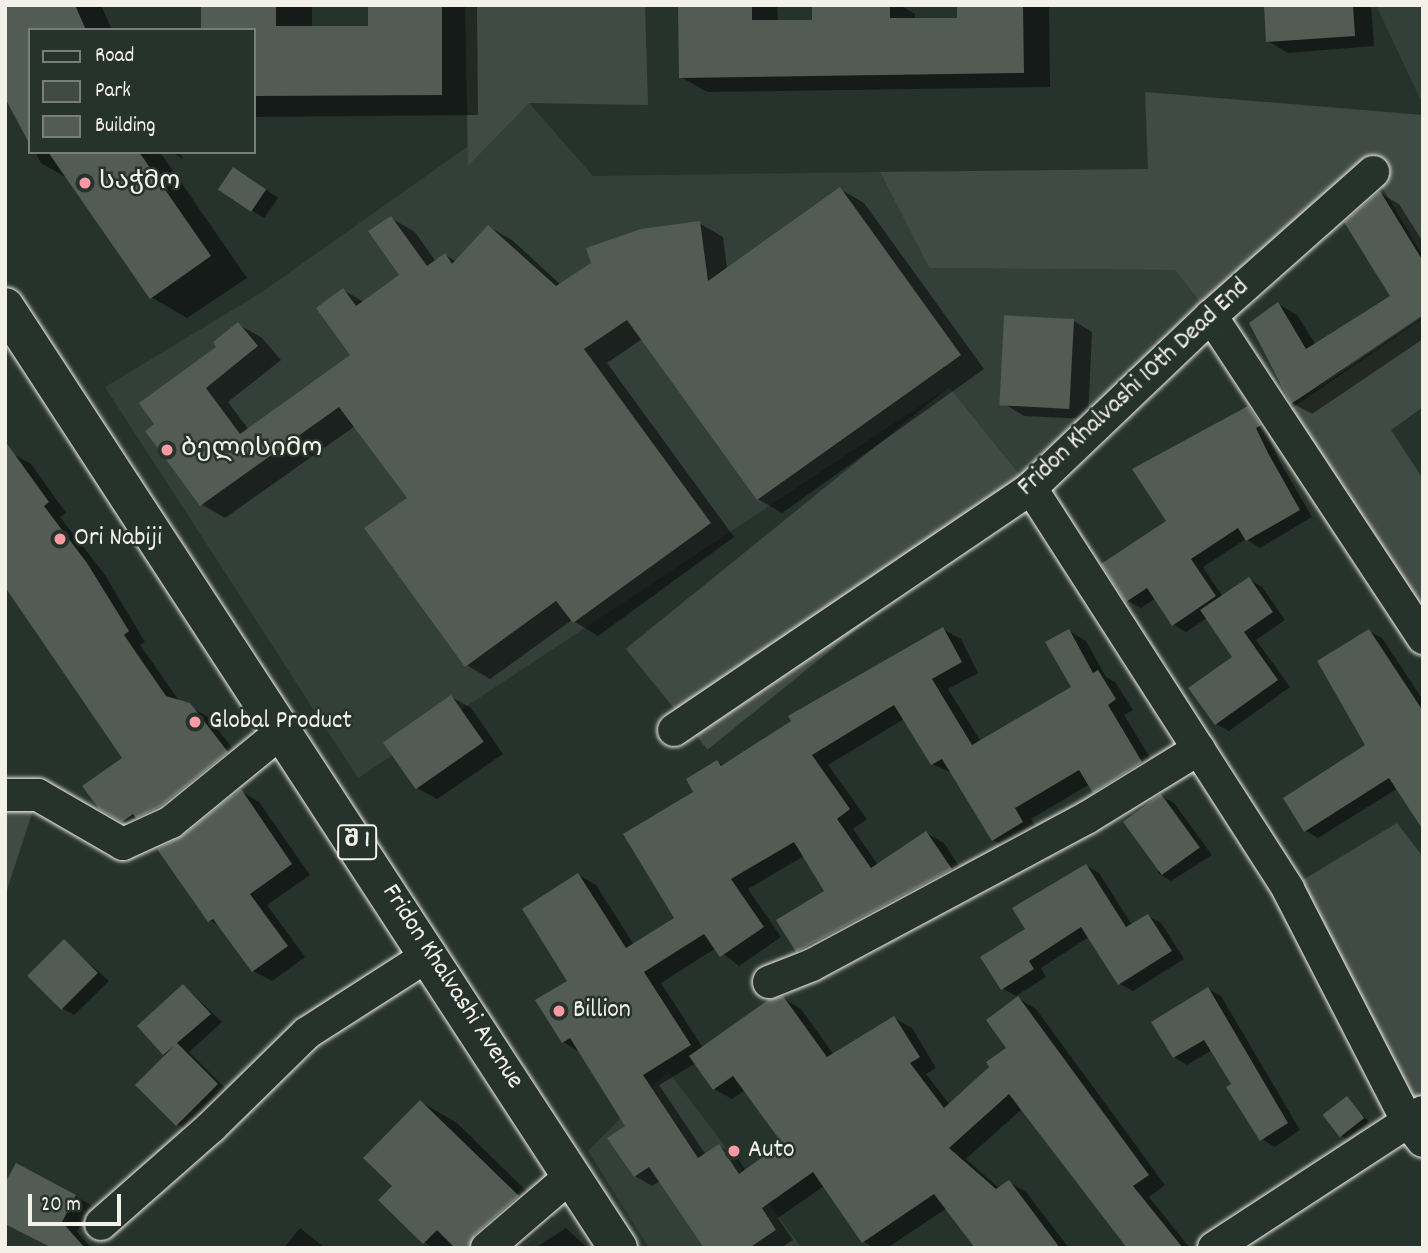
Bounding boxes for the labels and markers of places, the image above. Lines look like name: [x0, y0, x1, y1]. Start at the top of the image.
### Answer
place label: საჭმო: [99, 167, 180, 199]
marker: საჭმო: [77, 175, 93, 191]
place label: ბელისიმო: [181, 434, 322, 466]
marker: ბელისიმო: [159, 442, 175, 458]
place label: Ori Nabiji: [74, 523, 162, 555]
marker: Ori Nabiji: [52, 531, 68, 547]
place label: Global Product: [209, 706, 352, 738]
marker: Global Product: [187, 714, 203, 730]
place label: Billion: [573, 995, 631, 1027]
marker: Billion: [551, 1003, 567, 1019]
place label: Auto: [748, 1135, 795, 1167]
marker: Auto: [726, 1143, 742, 1159]

